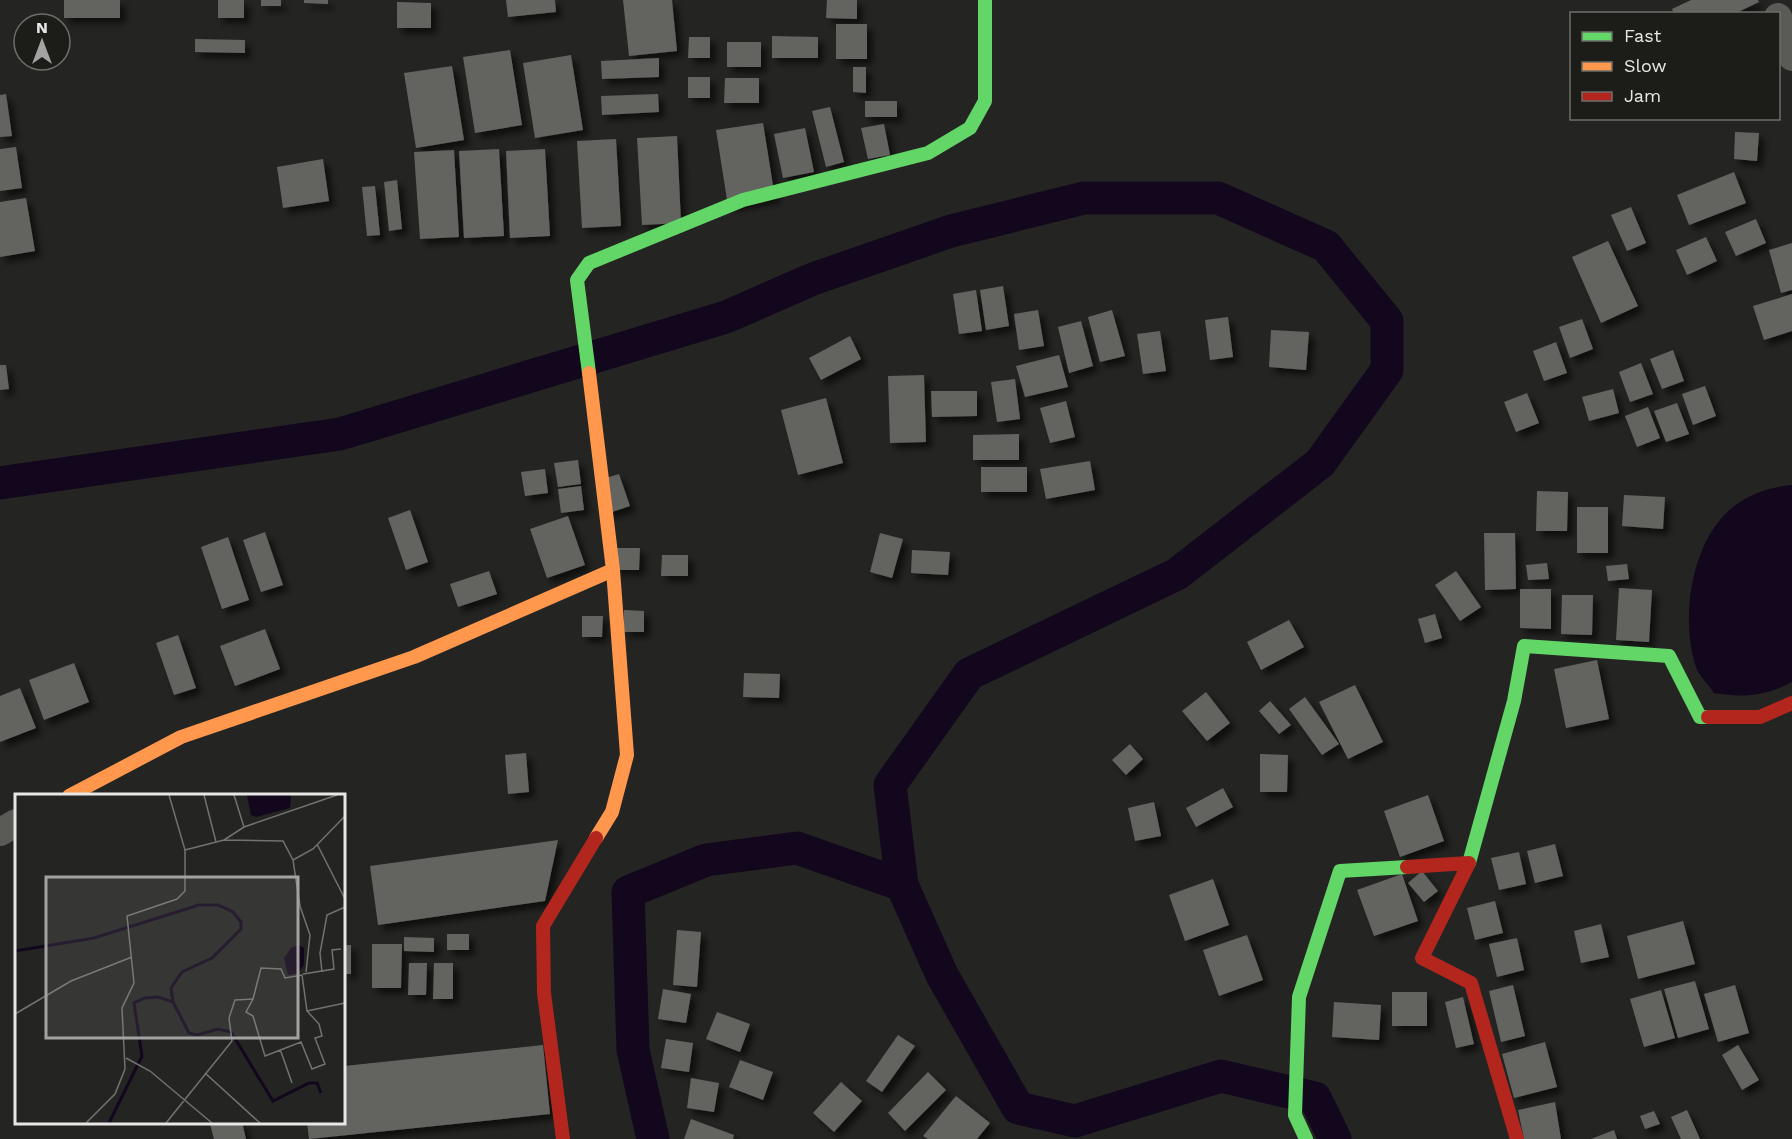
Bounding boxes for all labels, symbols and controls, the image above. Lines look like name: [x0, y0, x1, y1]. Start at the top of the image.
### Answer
north arrow: [12, 12, 72, 72]
legend: [1570, 12, 1780, 120]
text: N: [36, 18, 48, 37]
text: Fast: [1624, 25, 1662, 46]
text: Slow: [1624, 55, 1667, 76]
text: Jam: [1624, 85, 1661, 106]
inset map: [15, 794, 345, 1124]

